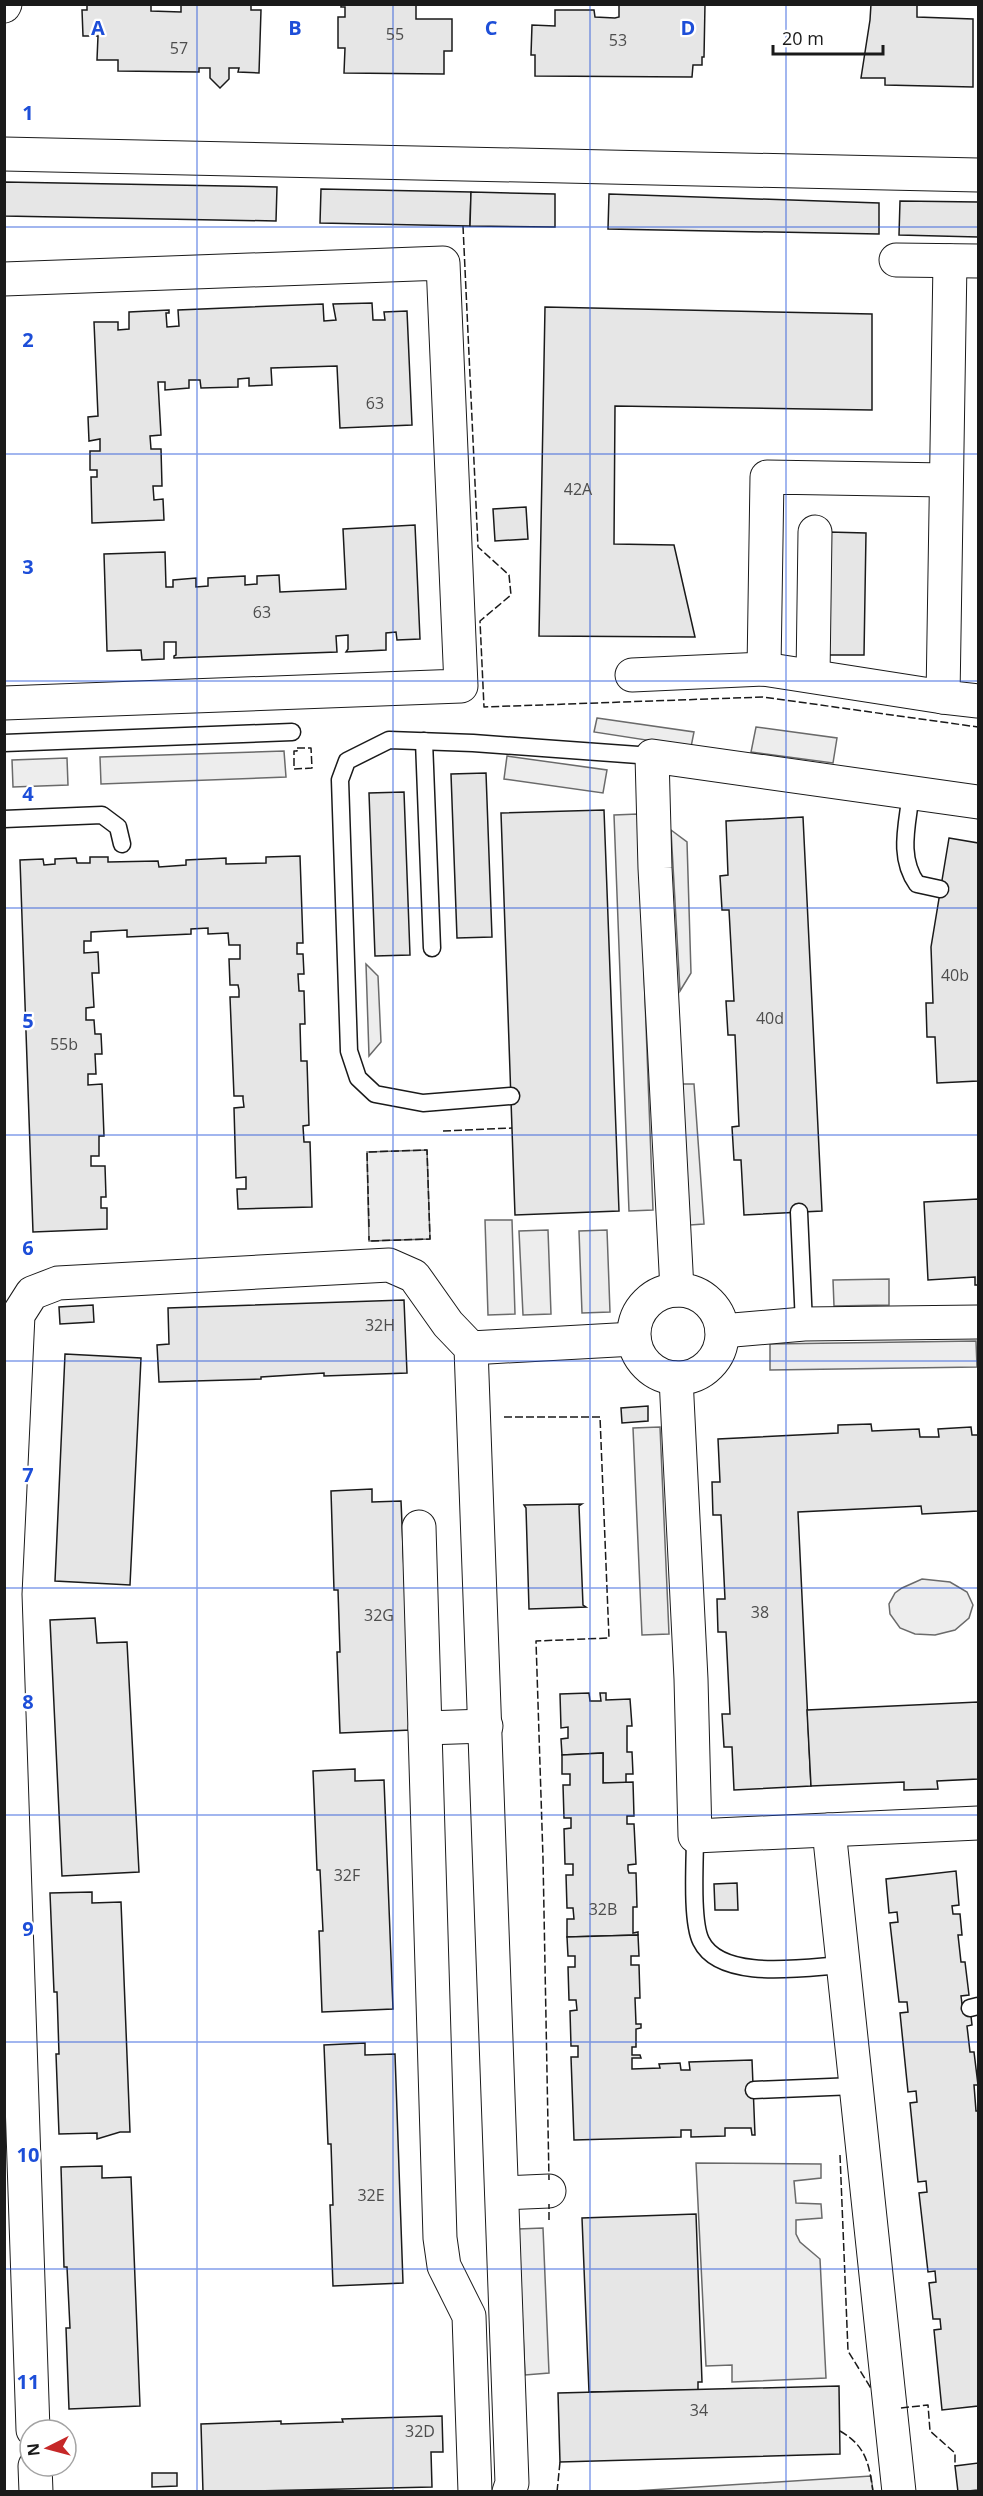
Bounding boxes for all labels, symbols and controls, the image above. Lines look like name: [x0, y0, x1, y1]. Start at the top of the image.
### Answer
text: A: [91, 14, 105, 41]
text: B: [288, 14, 302, 41]
text: C: [485, 14, 498, 41]
text: D: [681, 14, 695, 41]
scale bar: [773, 18, 882, 56]
house number: 55: [386, 23, 404, 45]
text: 20 m: [782, 26, 824, 50]
house number: 53: [609, 29, 627, 51]
house number: 57: [170, 37, 188, 59]
text: 1: [22, 99, 34, 126]
text: 2: [22, 326, 34, 353]
house number: 63: [366, 392, 384, 414]
house number: 42A: [564, 478, 593, 500]
text: 3: [22, 553, 34, 580]
house number: 63: [253, 601, 271, 623]
text: 4: [22, 780, 34, 807]
house number: 40b: [941, 964, 969, 986]
text: 5: [22, 1007, 34, 1034]
house number: 40d: [756, 1007, 784, 1029]
house number: 55b: [50, 1033, 78, 1055]
text: 6: [22, 1234, 34, 1261]
house number: 32H: [365, 1314, 395, 1336]
text: 7: [22, 1461, 34, 1488]
house number: 38: [751, 1601, 769, 1623]
house number: 32G: [364, 1604, 394, 1626]
text: 8: [22, 1688, 34, 1715]
house number: 32F: [334, 1864, 360, 1886]
house number: 32B: [589, 1898, 617, 1920]
text: 9: [22, 1915, 34, 1942]
text: 10: [17, 2141, 39, 2168]
house number: 32E: [357, 2184, 385, 2206]
text: 11: [17, 2368, 39, 2395]
house number: 34: [690, 2399, 708, 2421]
north arrow: [18, 2418, 78, 2478]
house number: 32D: [405, 2420, 435, 2442]
text: N: [21, 2442, 45, 2457]

